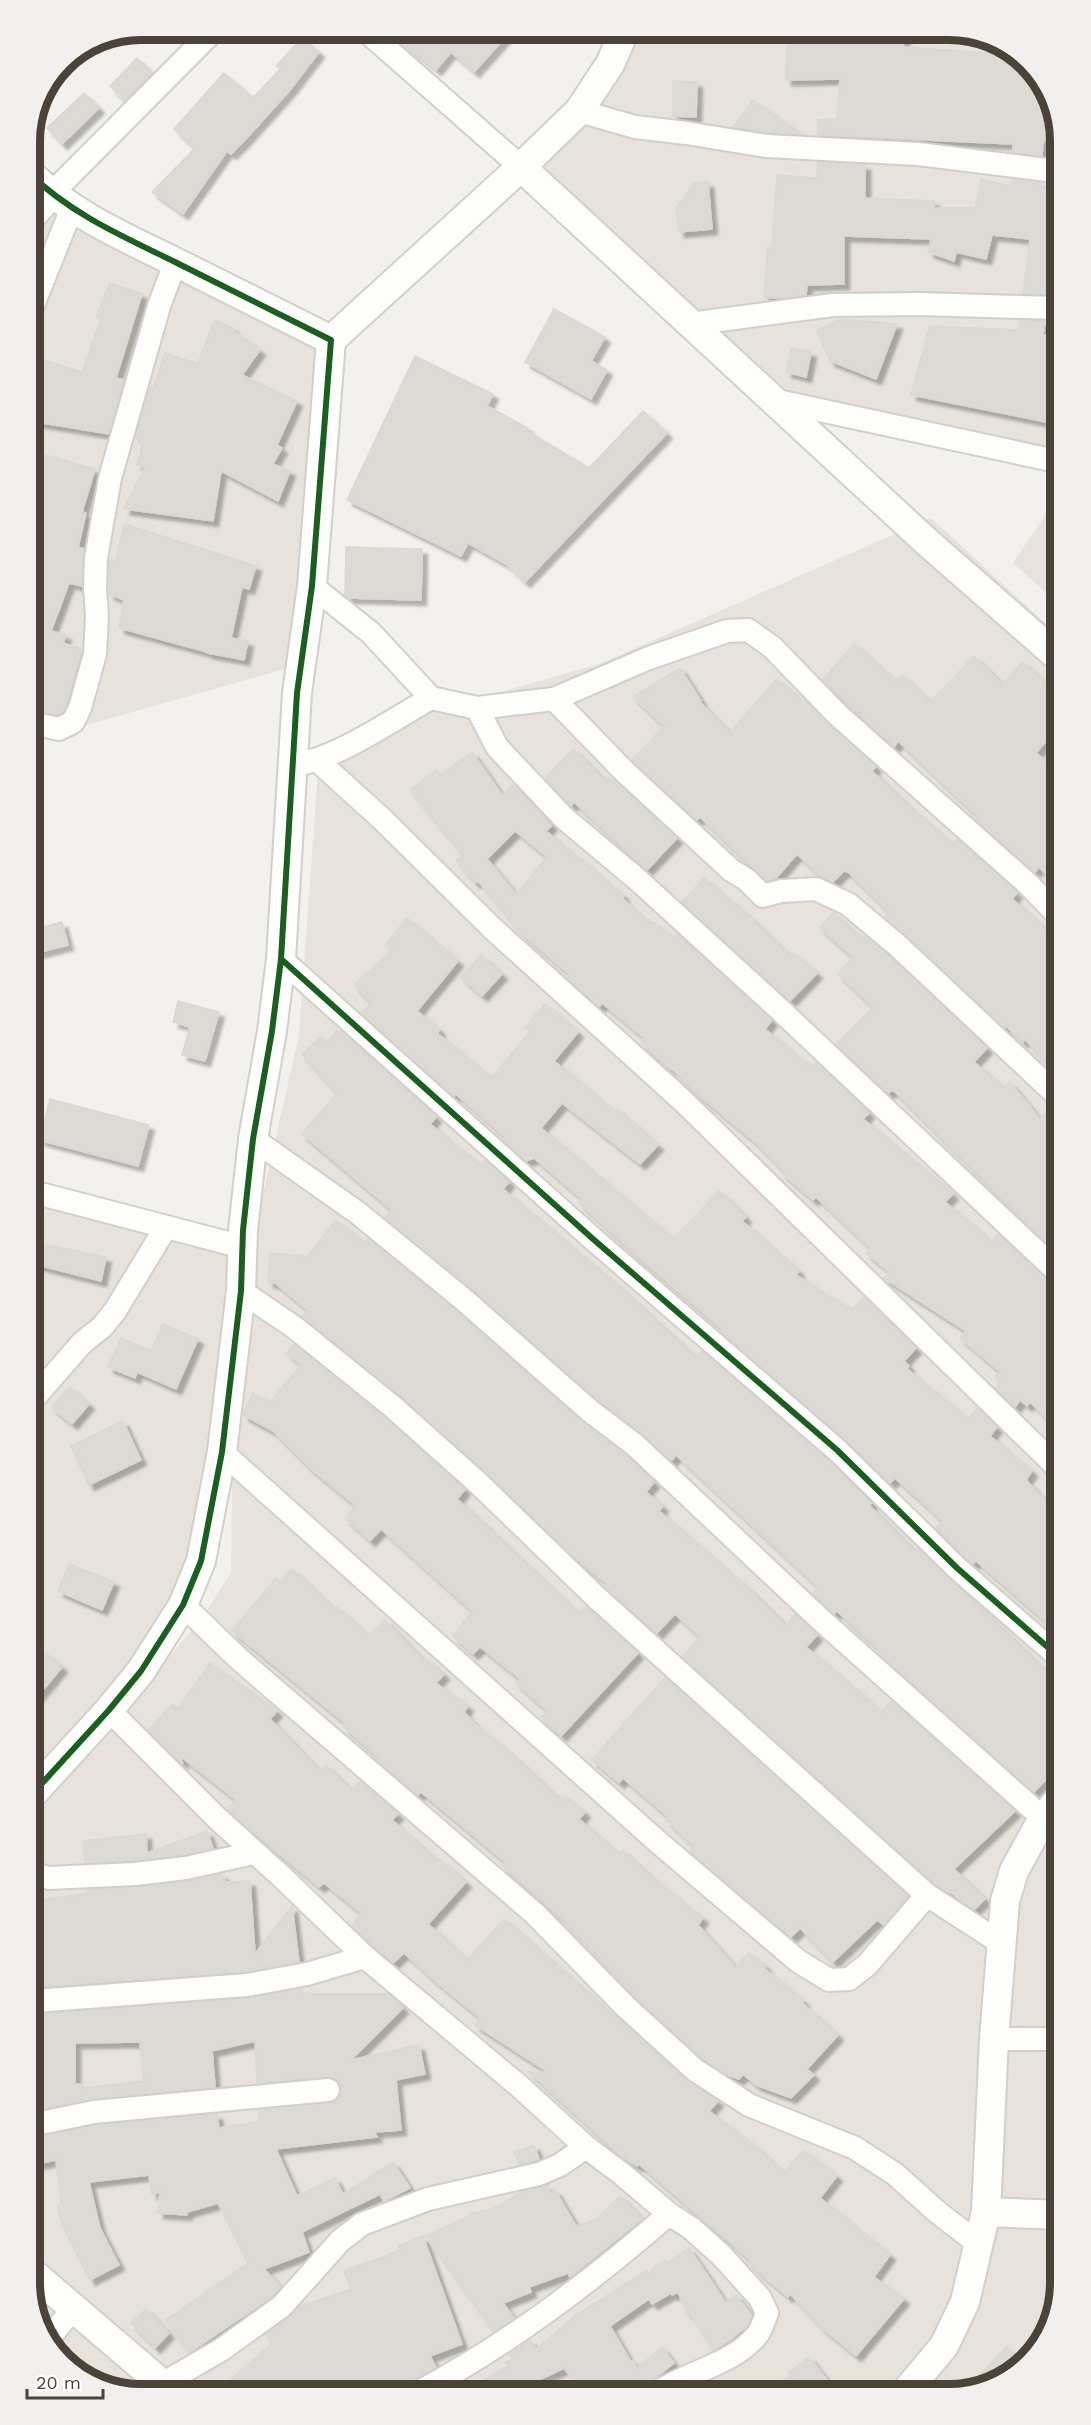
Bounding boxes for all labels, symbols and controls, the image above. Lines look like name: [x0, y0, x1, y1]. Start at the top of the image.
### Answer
scale bar: [27, 2362, 104, 2400]
text: 20 m: [36, 2372, 81, 2393]

